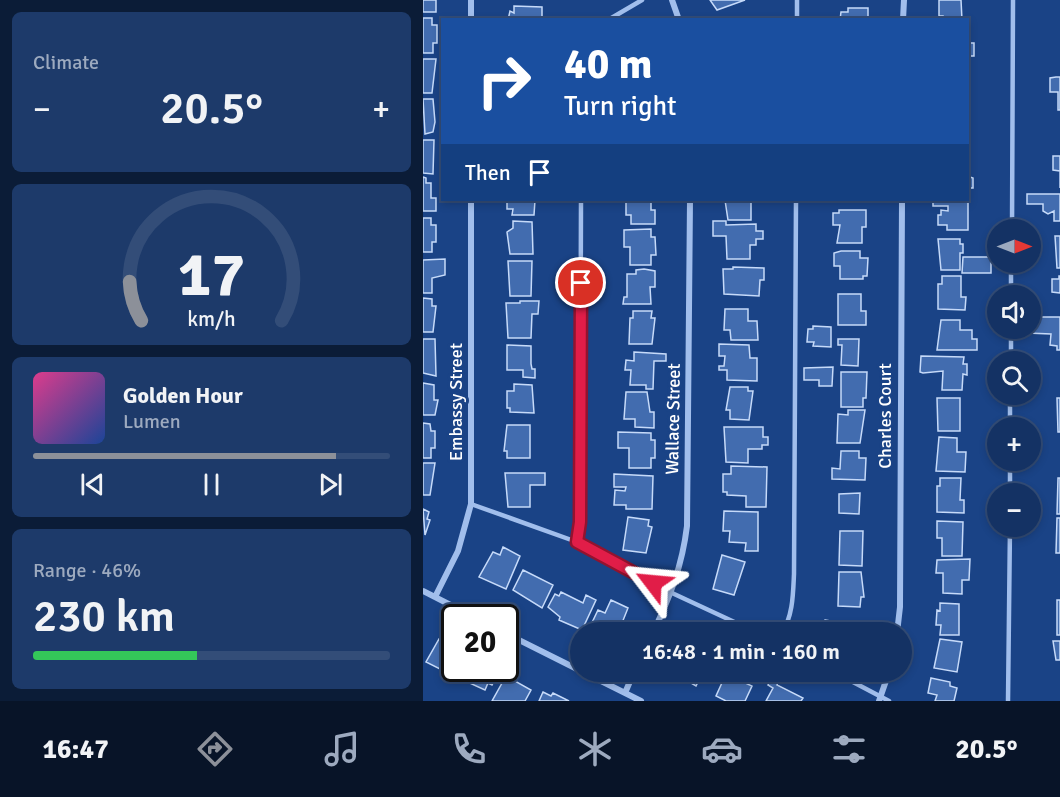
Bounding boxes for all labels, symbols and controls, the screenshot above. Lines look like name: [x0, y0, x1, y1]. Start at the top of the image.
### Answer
text: 40 m: [564, 39, 653, 90]
icon: right: [465, 42, 543, 120]
text: Climate: [33, 50, 99, 75]
text: 20.5°: [160, 81, 263, 136]
text: −: [33, 89, 51, 130]
text: +: [372, 89, 390, 130]
text: Turn right: [564, 90, 677, 123]
icon: arrive: [523, 156, 556, 189]
text: Then: [465, 159, 511, 186]
north arrow: [987, 219, 1041, 273]
map controls: [987, 219, 1041, 537]
text: 17: [178, 237, 245, 314]
pin: [555, 257, 606, 308]
icon: arrive: [564, 266, 597, 299]
button: sound: [987, 285, 1041, 339]
text: km/h: [187, 307, 236, 333]
street label: Embassy Street: [445, 343, 467, 461]
button: search: [987, 351, 1041, 405]
street label: Wallace Street: [661, 363, 685, 475]
street label: Charles Court: [874, 363, 896, 469]
text: Golden Hour: [123, 382, 243, 409]
text: Lumen: [123, 409, 181, 434]
button: +: [987, 417, 1041, 471]
icon: previous: [76, 468, 109, 501]
icon: pause: [195, 468, 228, 501]
icon: next: [314, 468, 347, 501]
button: −: [987, 483, 1041, 537]
position arrow: [621, 551, 685, 615]
text: Range · 46%: [33, 558, 141, 583]
text: 230 km: [33, 589, 175, 644]
speed limit sign: 20: [441, 604, 519, 682]
text: 16:48 · 1 min · 160 m: [642, 638, 840, 665]
icon: directions: [194, 728, 236, 770]
icon: music: [321, 728, 363, 770]
icon: phone: [448, 728, 490, 770]
icon: climate: [574, 728, 616, 770]
icon: car: [701, 728, 743, 770]
icon: filters: [828, 728, 870, 770]
text: 16:47: [42, 733, 109, 766]
text: 20.5°: [955, 733, 1017, 766]

